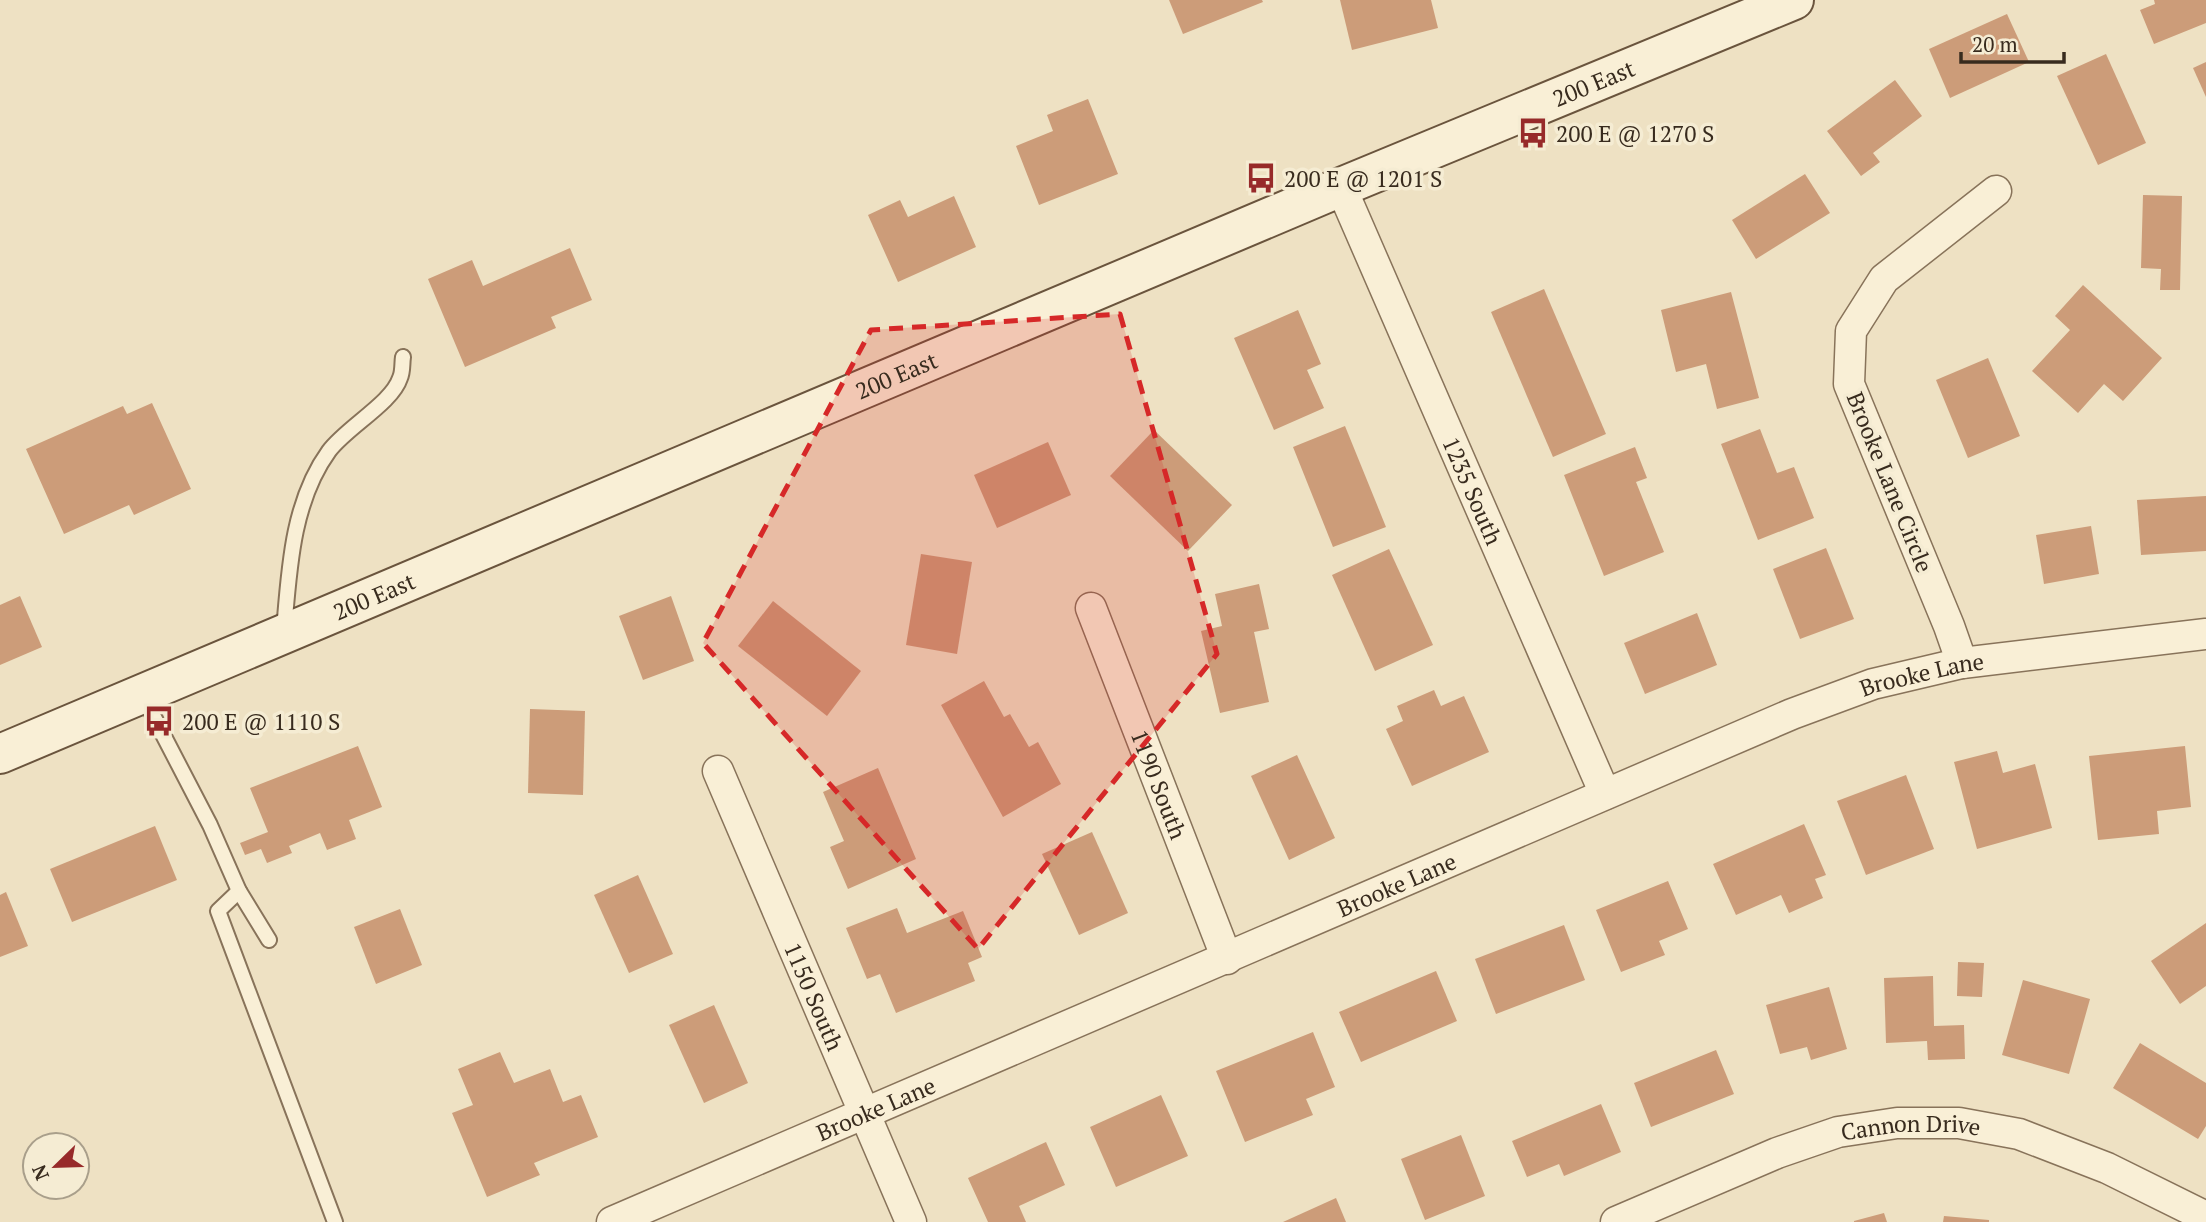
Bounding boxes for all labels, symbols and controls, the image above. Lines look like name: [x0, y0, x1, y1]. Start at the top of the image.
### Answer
scale bar: [1961, 21, 2064, 65]
text: 20 m: [1972, 30, 2018, 58]
street label: 200 East: [1548, 52, 1639, 114]
bus stop icon: 200 E @ 1270 S: [1516, 116, 1550, 150]
place label: 200 E @ 1270 S: [1556, 118, 1714, 149]
bus stop icon: 200 E @ 1201 S: [1244, 161, 1278, 195]
place label: 200 E @ 1201 S: [1284, 163, 1442, 194]
street label: 200 East: [851, 344, 942, 406]
street label: Brooke Lane Circle: [1840, 387, 1940, 577]
street label: 1235 South: [1436, 432, 1510, 550]
street label: 200 East: [328, 565, 420, 627]
street label: Brooke Lane: [1855, 645, 1986, 703]
bus stop icon: 200 E @ 1110 S: [142, 704, 176, 738]
place label: 200 E @ 1110 S: [182, 706, 340, 737]
street label: 1190 South: [1124, 725, 1195, 844]
street label: Brooke Lane: [1332, 845, 1461, 924]
street label: 1150 South: [778, 937, 851, 1056]
street label: Brooke Lane: [811, 1069, 940, 1148]
street label: Cannon Drive: [1839, 1107, 1983, 1147]
north arrow: [21, 1131, 91, 1201]
text: N: [25, 1161, 54, 1184]

